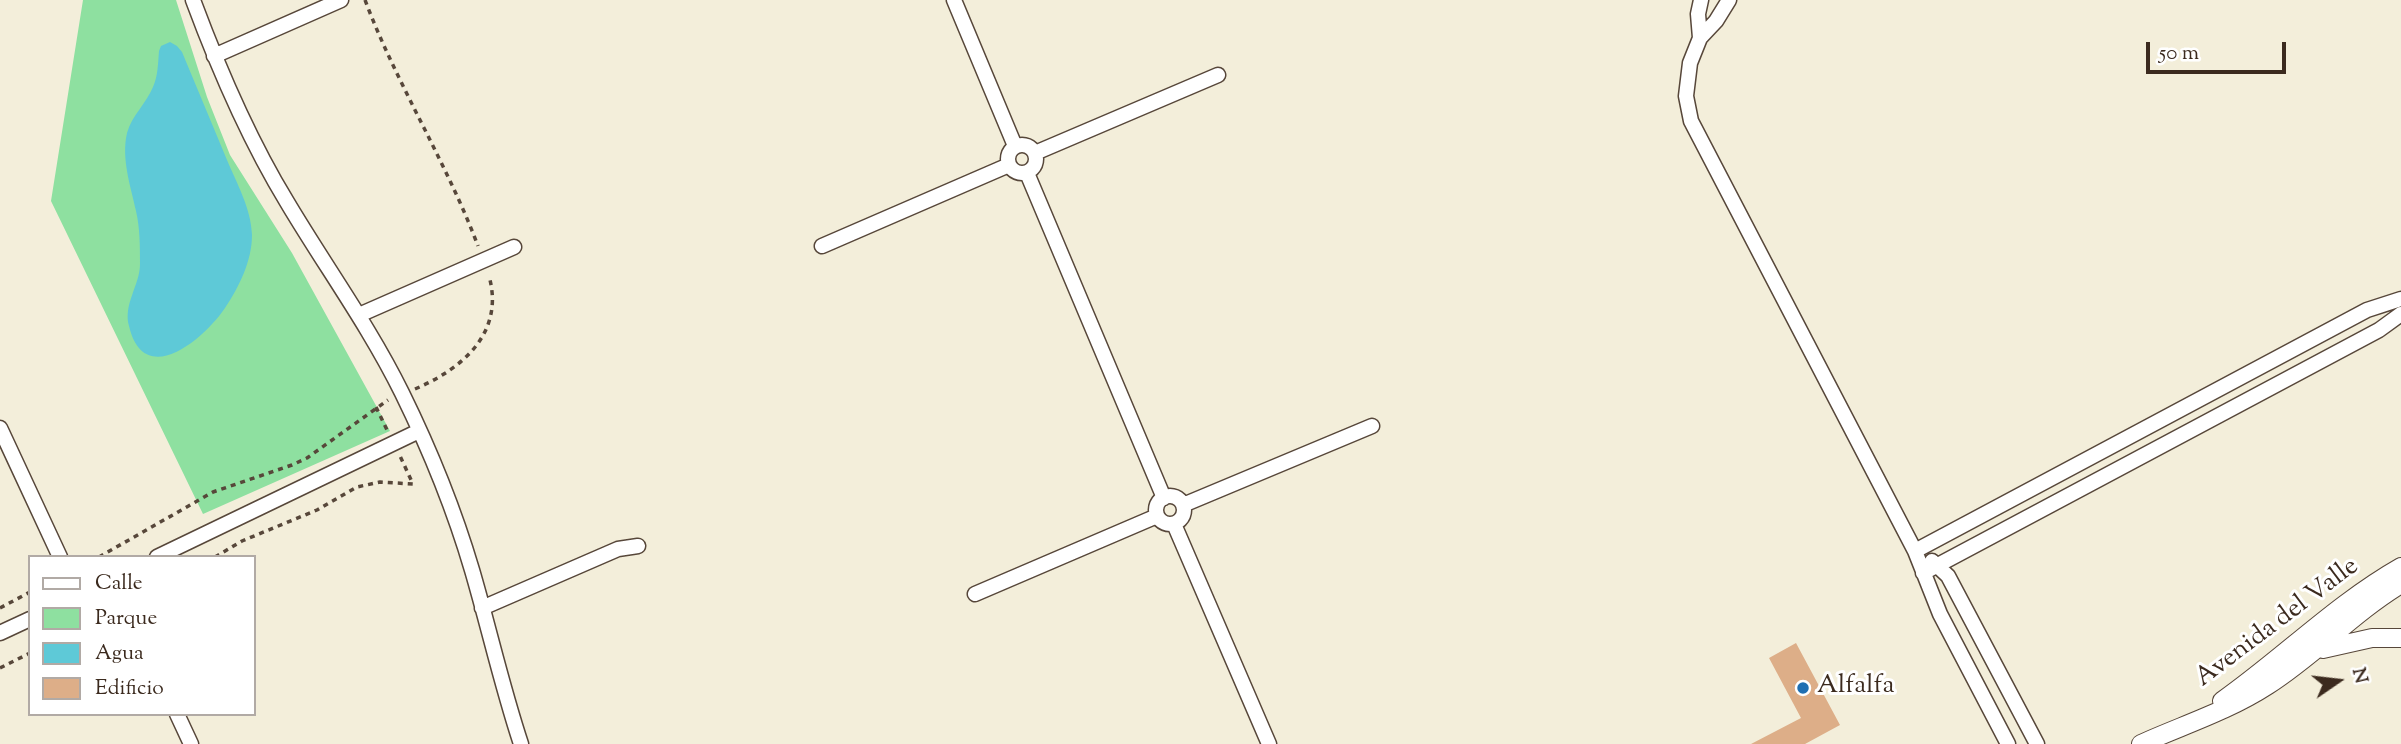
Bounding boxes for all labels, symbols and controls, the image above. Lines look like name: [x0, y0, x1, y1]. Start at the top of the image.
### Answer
scale bar: [2149, 28, 2289, 72]
text: 50 m: [2159, 39, 2199, 69]
street label: Avenida del Valle: [2190, 552, 2366, 696]
legend: [28, 555, 256, 716]
text: Calle: [95, 569, 143, 599]
text: Parque: [95, 604, 157, 634]
text: Agua: [95, 639, 144, 669]
north arrow: [2303, 646, 2373, 716]
text: N: [2344, 665, 2374, 686]
place label: Alfalfa: [1817, 672, 1895, 704]
text: Edificio: [95, 674, 164, 704]
marker: Alfalfa: [1795, 680, 1811, 696]

